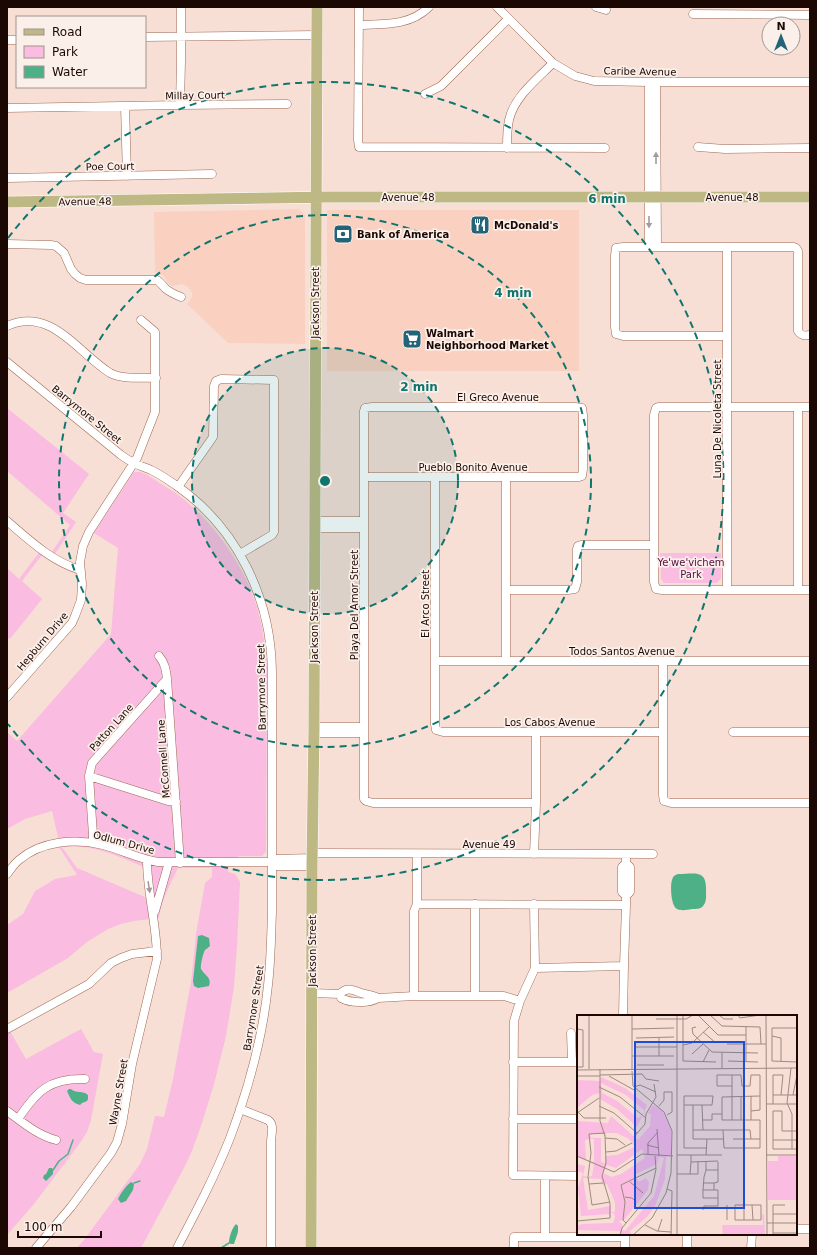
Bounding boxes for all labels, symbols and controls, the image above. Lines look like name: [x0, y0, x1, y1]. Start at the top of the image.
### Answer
legend: [16, 16, 146, 88]
north arrow: [761, 16, 801, 56]
text: N: [776, 20, 786, 33]
text: Road: [52, 25, 82, 39]
text: Park: [52, 45, 78, 59]
text: Water: [52, 65, 88, 79]
street label: Caribe Avenue: [603, 65, 677, 78]
street label: Millay Court: [165, 89, 225, 102]
one-way arrow: [653, 151, 659, 164]
street label: Poe Court: [86, 161, 134, 172]
street label: Avenue 48: [381, 192, 435, 203]
text: 6 min: [588, 192, 626, 206]
street label: Avenue 48: [705, 192, 759, 203]
street label: Avenue 48: [58, 196, 112, 207]
restaurant icon: McDonald's: [469, 214, 491, 236]
one-way arrow: [646, 216, 652, 229]
place label: McDonald's: [494, 220, 559, 231]
bank icon: Bank of America: [332, 223, 354, 245]
place label: Bank of America: [357, 229, 449, 240]
street label: Jackson Street: [310, 267, 321, 340]
text: 4 min: [494, 286, 532, 300]
supermarket icon: Walmart Neighborhood Market: [401, 328, 423, 350]
place label: Walmart Neighborhood Market: [426, 328, 549, 351]
street label: Luna De Nicoleta Street: [712, 360, 723, 478]
text: 2 min: [400, 380, 438, 394]
street label: Barrymore Street: [50, 383, 124, 446]
street label: El Greco Avenue: [457, 392, 539, 403]
street label: Pueblo Bonito Avenue: [418, 462, 528, 473]
centre of rings: [318, 474, 332, 488]
street label: Playa Del Amor Street: [349, 550, 360, 660]
park label: Ye'we'vichem Park: [656, 557, 725, 580]
street label: El Arco Street: [420, 570, 431, 638]
street label: Jackson Street: [309, 591, 320, 664]
street label: Hepburn Drive: [15, 610, 70, 673]
street label: Barrymore Street: [255, 644, 268, 730]
street label: Todos Santos Avenue: [568, 646, 675, 657]
street label: Patton Lane: [87, 702, 135, 753]
street label: Los Cabos Avenue: [504, 717, 596, 728]
street label: McConnell Lane: [155, 719, 172, 799]
street label: Odlum Drive: [92, 829, 156, 856]
street label: Avenue 49: [462, 839, 516, 850]
one-way arrow: [146, 881, 152, 893]
street label: Jackson Street: [307, 915, 318, 988]
street label: Barrymore Street: [241, 964, 266, 1052]
inset map: [577, 1015, 797, 1235]
street label: Wayne Street: [107, 1058, 130, 1126]
scale bar: [18, 1213, 101, 1239]
text: 100 m: [24, 1220, 62, 1234]

